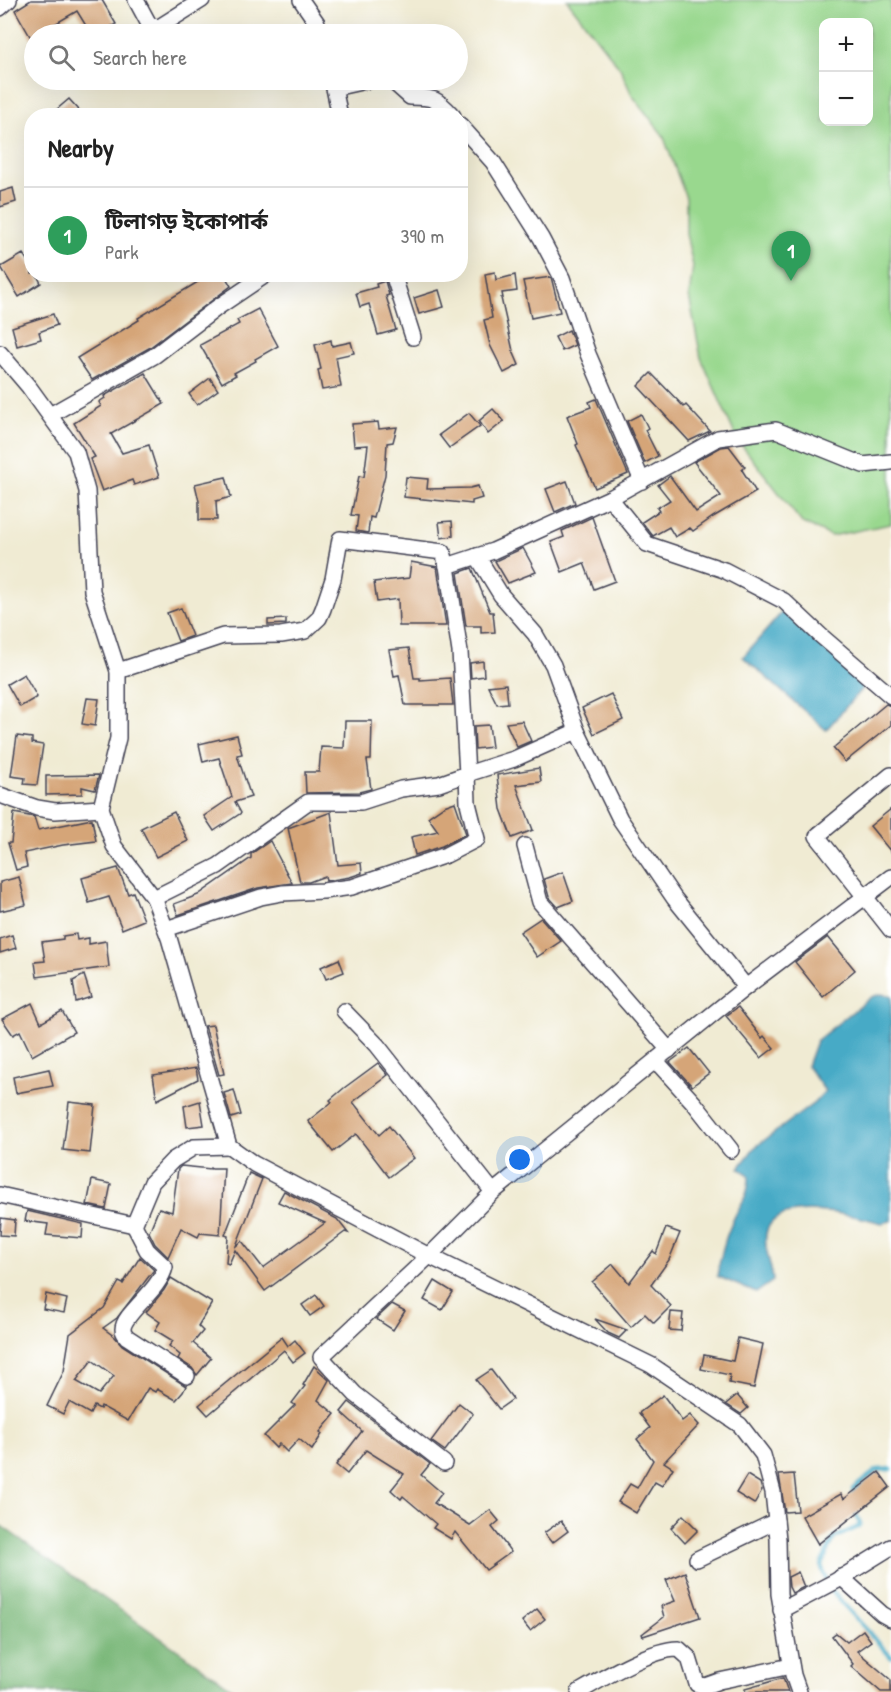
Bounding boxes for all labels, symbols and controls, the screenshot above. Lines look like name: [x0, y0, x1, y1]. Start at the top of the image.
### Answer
map controls: [819, 18, 873, 126]
button: +: [819, 18, 873, 72]
search box: [24, 24, 468, 90]
icon: search: [45, 41, 78, 74]
text: Search here: [93, 42, 187, 72]
button: −: [819, 72, 873, 126]
text: Nearby: [48, 130, 114, 165]
text: টিলাগড় ইকোপার্ক: [105, 206, 268, 236]
text: 1: [64, 222, 71, 249]
text: 390 m: [401, 222, 444, 249]
pin: 1: [772, 232, 810, 281]
text: Park: [105, 238, 138, 265]
your location: [505, 1145, 534, 1174]

